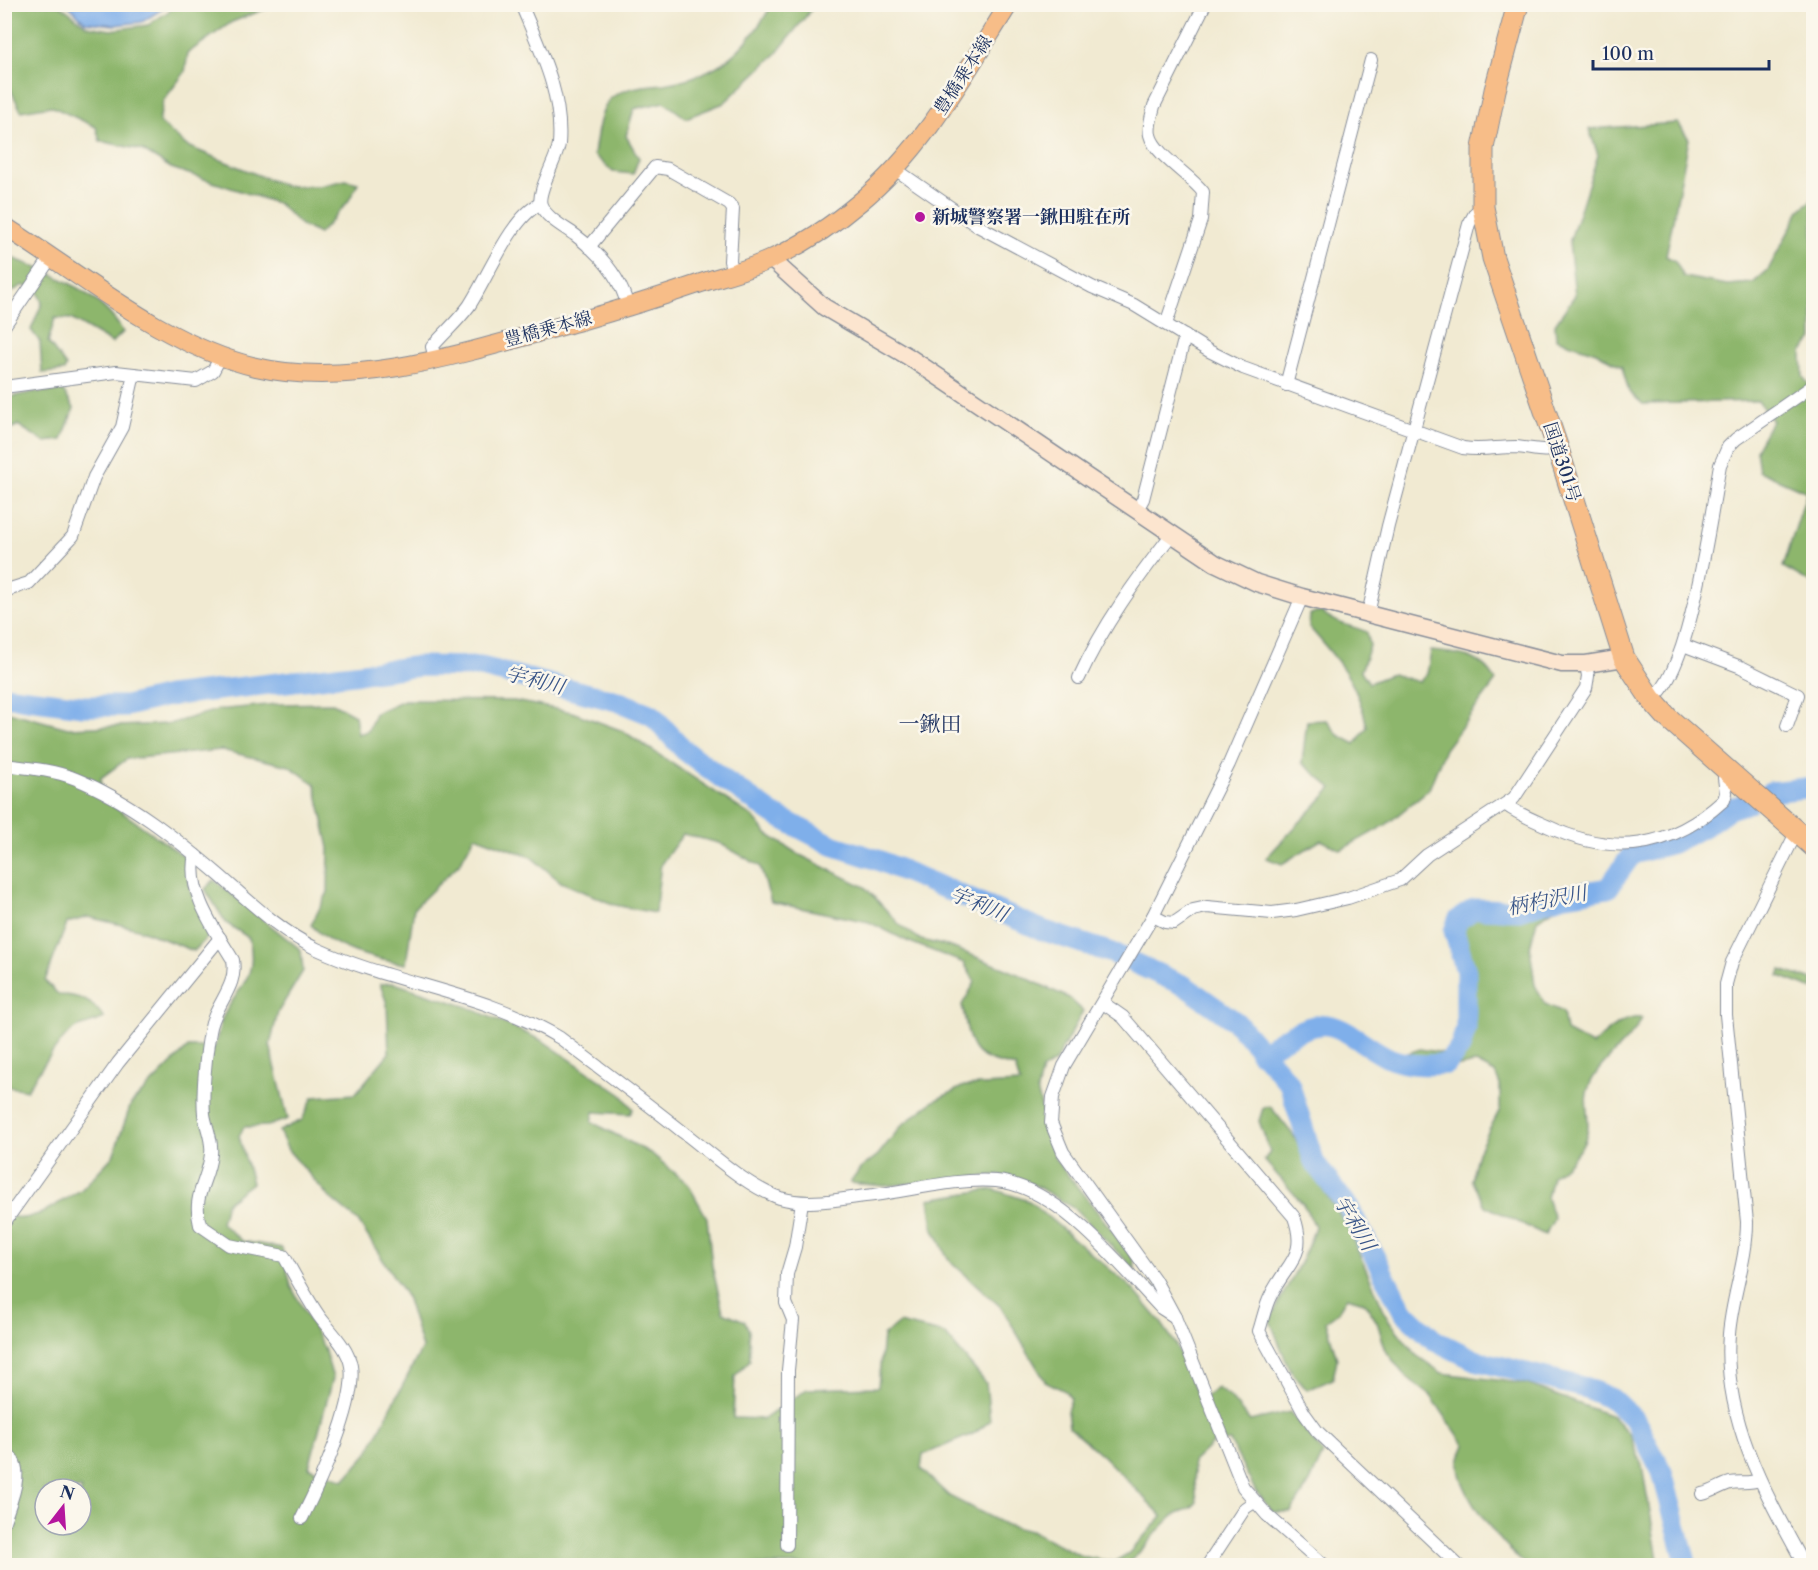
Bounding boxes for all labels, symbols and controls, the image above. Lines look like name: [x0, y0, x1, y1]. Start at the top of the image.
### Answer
street label: 豊橋乗本線: [929, 31, 997, 119]
scale bar: [1593, 33, 1768, 71]
text: 100 m: [1602, 43, 1654, 65]
place label: 新城警察署一鍬田駐在所: [932, 206, 1130, 228]
marker: 新城警察署一鍬田駐在所: [913, 210, 927, 224]
street label: 豊橋乗本線: [502, 307, 594, 351]
street label: 国道301号: [1539, 419, 1585, 505]
water label: 宇利川: [503, 661, 569, 699]
district label: 一鍬田: [899, 711, 962, 736]
water label: 柄杓沢川: [1505, 880, 1591, 919]
water label: 宇利川: [947, 882, 1013, 927]
water label: 宇利川: [1329, 1191, 1382, 1257]
north arrow: [33, 1477, 93, 1537]
text: N: [58, 1481, 77, 1504]

